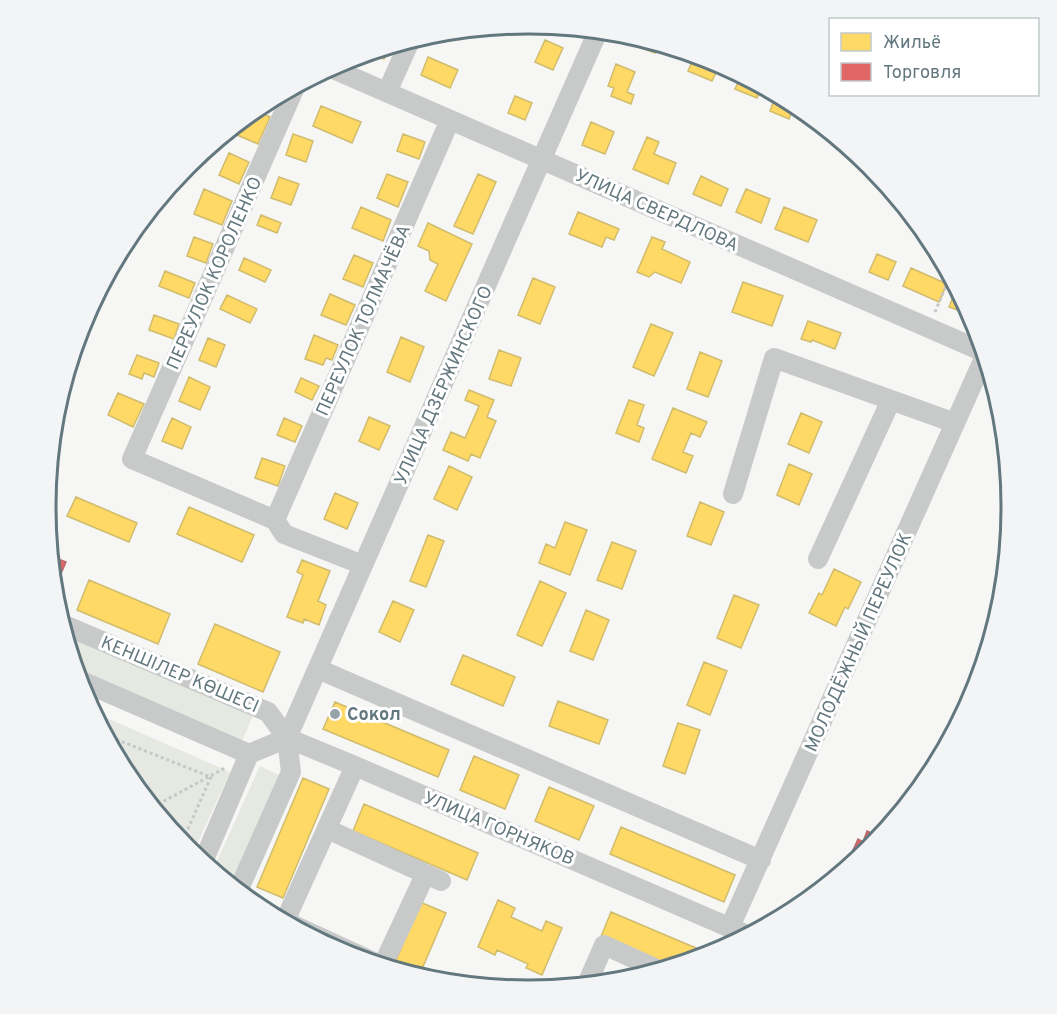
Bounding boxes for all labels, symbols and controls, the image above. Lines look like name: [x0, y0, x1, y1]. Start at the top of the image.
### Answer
legend: [829, 18, 1039, 96]
text: Жильё: [883, 32, 941, 55]
text: Торговля: [883, 62, 961, 85]
street label: УЛИЦА СВЕРДЛОВА: [571, 165, 742, 258]
street label: ПЕРЕУЛОК КОРОЛЕНКО: [162, 174, 268, 374]
street label: ПЕРЕУЛОК ТОЛМАЧЁВА: [310, 221, 417, 420]
street label: УЛИЦА ДЗЕРЖИНСКОГО: [390, 282, 499, 489]
street label: МОЛОДЁЖНЫЙ ПЕРЕУЛОК: [799, 529, 918, 756]
street label: КЕНШІЛЕР КӨШЕСІ: [97, 632, 262, 719]
place label: Сокол: [347, 704, 401, 727]
marker: Сокол: [328, 707, 342, 721]
street label: УЛИЦА ГОРНЯКОВ: [419, 787, 577, 872]

